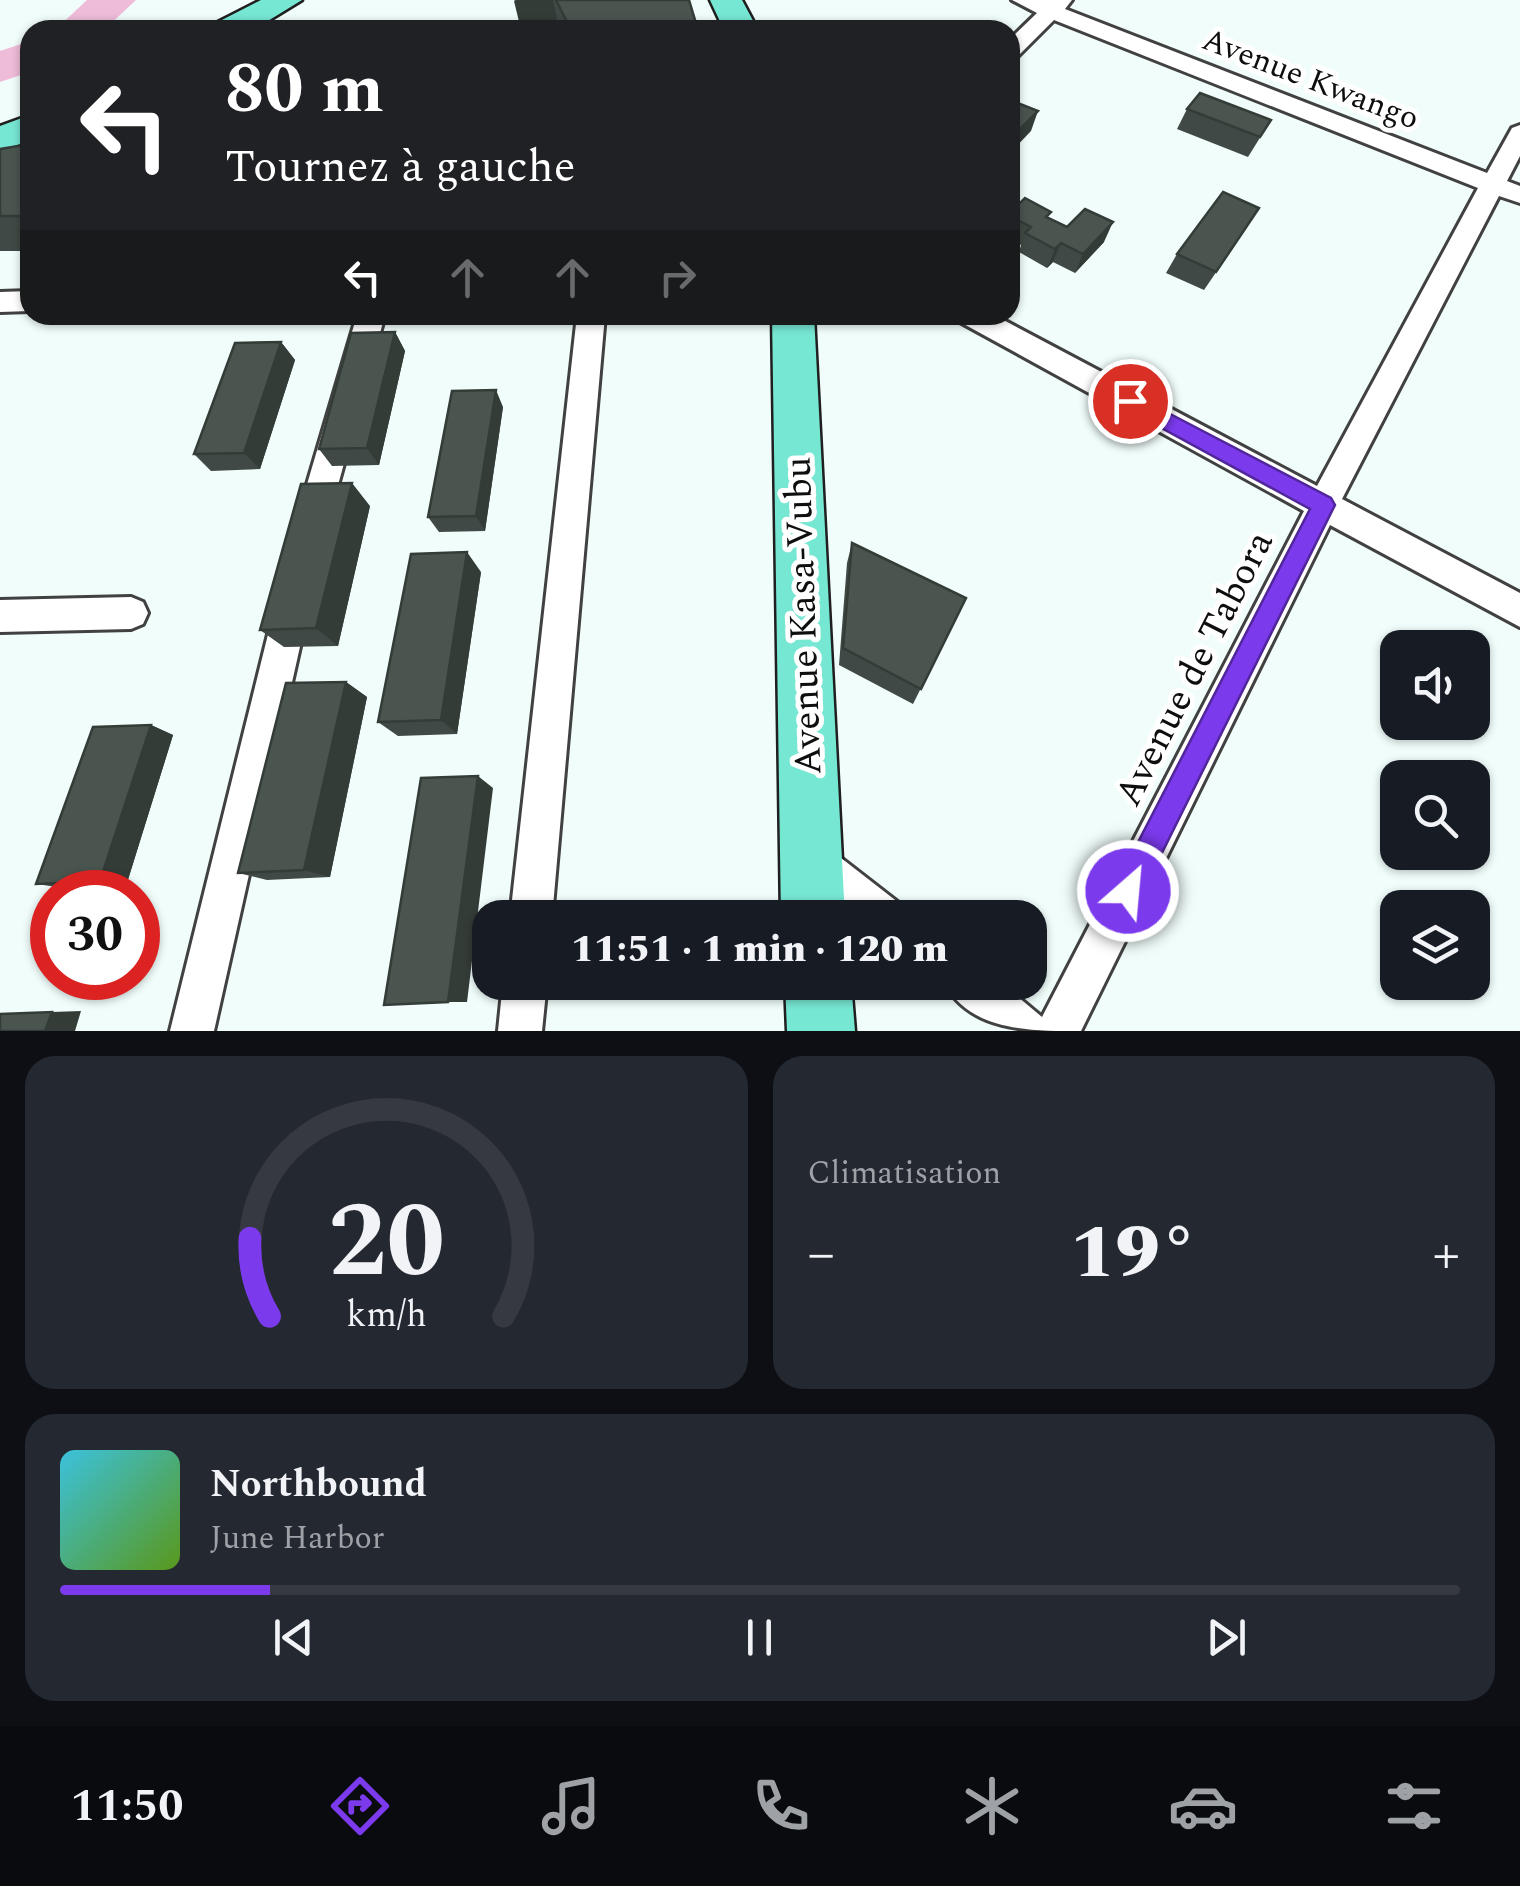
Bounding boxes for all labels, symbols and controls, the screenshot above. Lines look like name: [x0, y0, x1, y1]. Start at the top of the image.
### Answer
street label: Avenue Kwango: [1195, 16, 1426, 143]
text: 80 m: [225, 37, 384, 143]
icon: left: [60, 60, 190, 190]
text: Tournez à gauche: [225, 133, 576, 202]
icon: left: [335, 250, 390, 305]
icon: ahead: [440, 250, 495, 305]
icon: ahead: [545, 250, 600, 305]
icon: right: [650, 250, 705, 305]
pin: [1088, 359, 1173, 444]
icon: arrive: [1103, 374, 1158, 429]
street label: Avenue Kasa-Vubu: [769, 456, 839, 776]
street label: Avenue de Tabora: [1100, 521, 1289, 817]
map controls: [1380, 630, 1490, 1000]
button: sound: [1380, 630, 1490, 740]
button: search: [1380, 760, 1490, 870]
position arrow: [1076, 839, 1180, 943]
speed limit sign: 30: [30, 870, 160, 1000]
button: layers: [1380, 890, 1490, 1000]
text: 11:51 · 1 min · 120 m: [571, 921, 948, 979]
text: Climatisation: [808, 1149, 1001, 1198]
text: 20: [328, 1164, 445, 1322]
text: 19°: [1070, 1197, 1198, 1311]
text: −: [808, 1213, 835, 1296]
text: +: [1432, 1213, 1460, 1296]
text: km/h: [346, 1288, 426, 1343]
text: Northbound: [210, 1456, 427, 1514]
text: June Harbor: [210, 1514, 385, 1563]
icon: previous: [266, 1610, 321, 1665]
icon: pause: [732, 1610, 787, 1665]
icon: next: [1199, 1610, 1254, 1665]
icon: directions: [325, 1771, 395, 1841]
icon: music: [536, 1771, 606, 1841]
icon: phone: [746, 1771, 816, 1841]
icon: climate: [957, 1771, 1027, 1841]
icon: car: [1168, 1771, 1238, 1841]
icon: filters: [1379, 1771, 1449, 1841]
text: 11:50: [70, 1772, 184, 1841]

